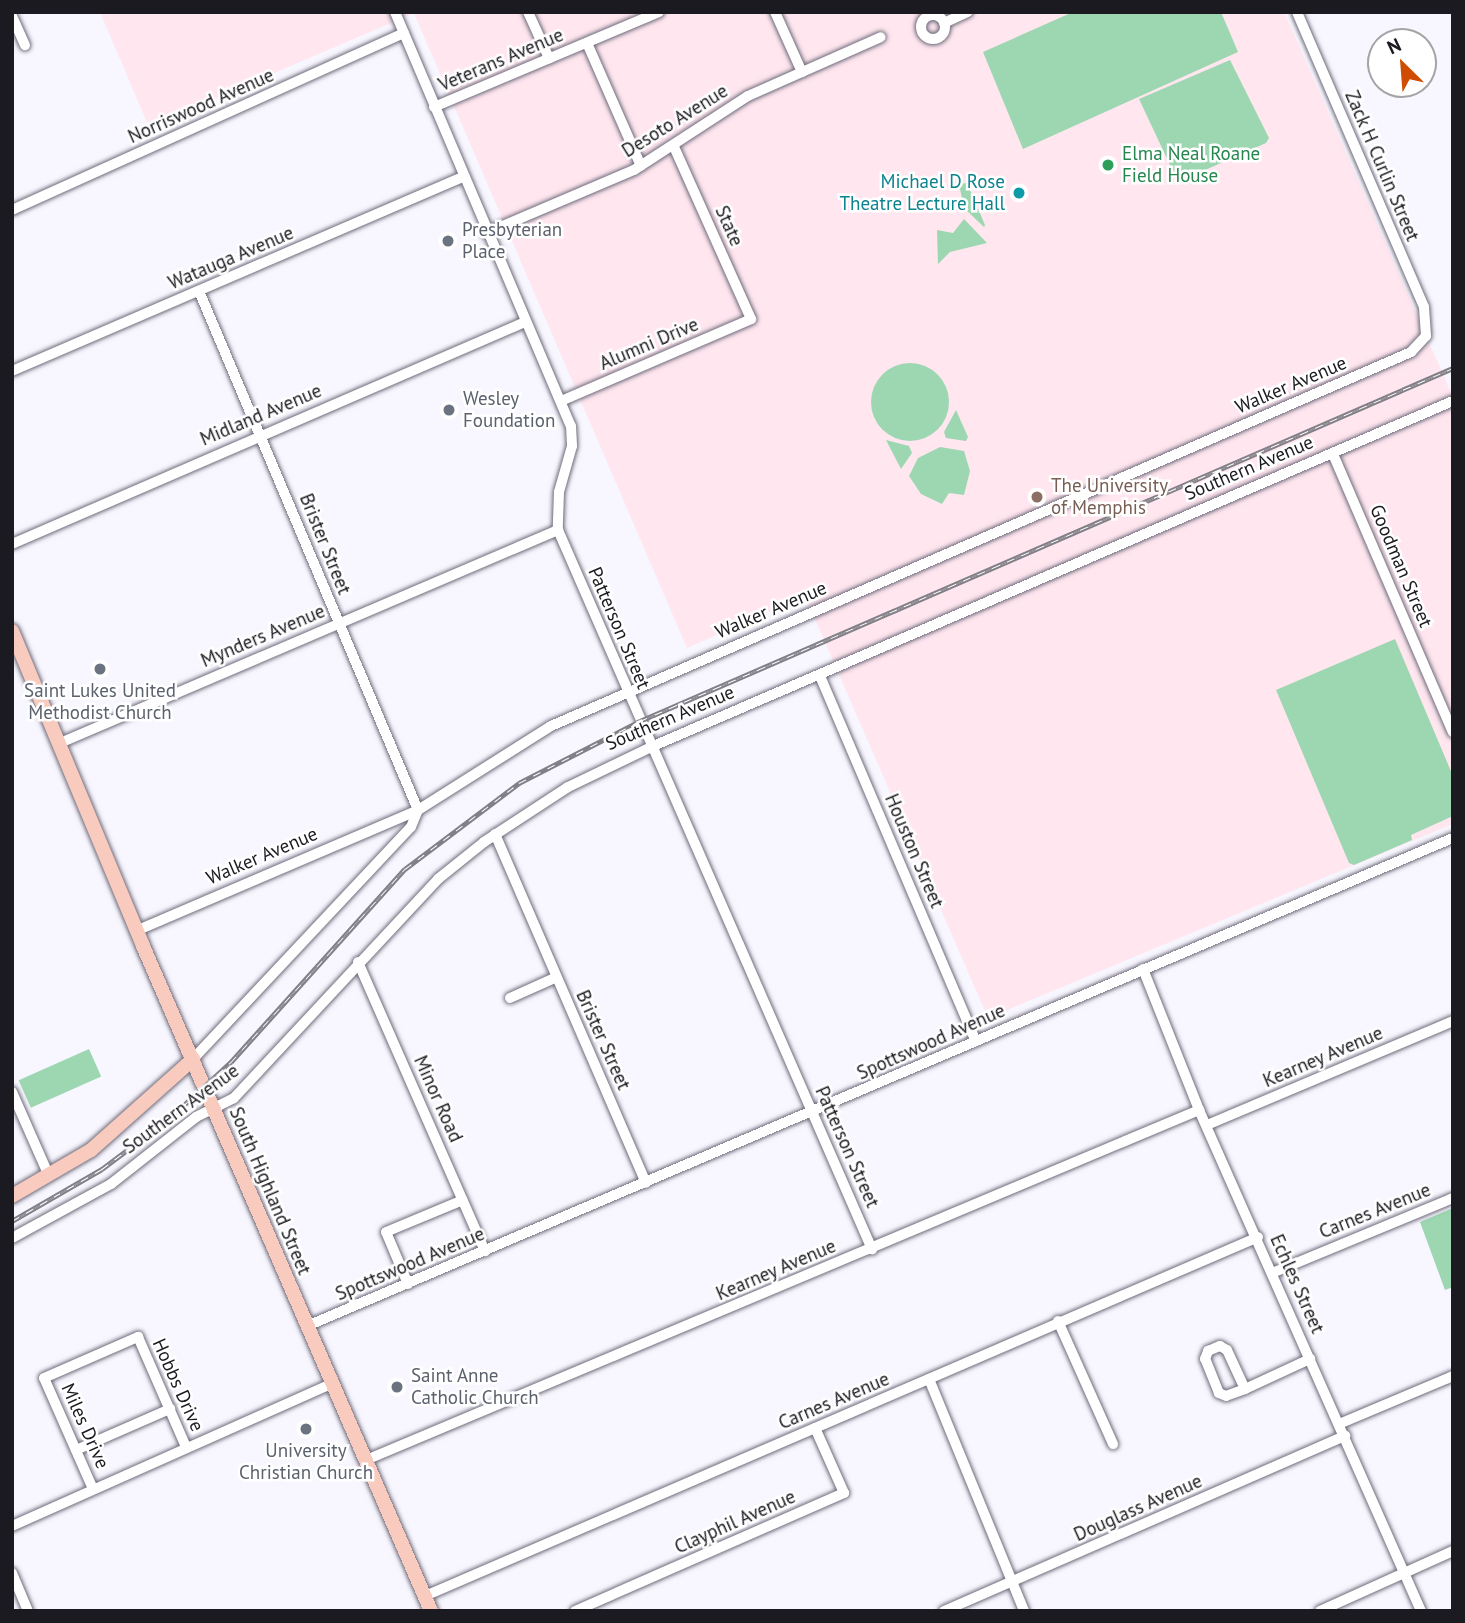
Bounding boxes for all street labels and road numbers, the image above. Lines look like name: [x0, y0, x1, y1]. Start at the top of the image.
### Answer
street label: Veterans Avenue: [435, 23, 567, 97]
street label: Norriswood Avenue: [124, 64, 278, 148]
street label: Desoto Avenue: [618, 79, 732, 163]
street label: Zack H Curlin Street: [1340, 87, 1424, 245]
street label: State: [710, 202, 748, 250]
street label: Watauga Avenue: [165, 221, 297, 295]
street label: Alumni Drive: [596, 313, 702, 375]
street label: Walker Avenue: [1232, 351, 1350, 419]
street label: Midland Avenue: [197, 379, 325, 451]
street label: Southern Avenue: [1181, 430, 1317, 506]
street label: Brister Street: [294, 490, 356, 598]
street label: Goodman Street: [1365, 501, 1437, 631]
street label: Patterson Street: [583, 564, 655, 692]
street label: Walker Avenue: [712, 576, 830, 644]
street label: Mynders Avenue: [197, 600, 329, 672]
street label: Southern Avenue: [602, 680, 738, 756]
street label: Houston Street: [880, 791, 948, 911]
street label: Walker Avenue: [203, 822, 321, 890]
street label: Brister Street: [571, 987, 635, 1093]
street label: Spottswood Avenue: [853, 999, 1009, 1085]
street label: Kearney Avenue: [1259, 1021, 1387, 1093]
street label: Minor Road: [409, 1052, 467, 1146]
street label: Southern Avenue: [118, 1059, 244, 1159]
street label: Patterson Street: [810, 1083, 884, 1211]
street label: South Highland Street: [224, 1104, 316, 1278]
street label: Carnes Avenue: [1316, 1178, 1434, 1244]
street label: Spottswood Avenue: [332, 1222, 488, 1306]
street label: Echles Street: [1265, 1231, 1329, 1337]
street label: Kearney Avenue: [712, 1234, 840, 1306]
street label: Hobbs Drive: [147, 1335, 209, 1435]
street label: Carnes Avenue: [775, 1367, 893, 1435]
street label: Miles Drive: [56, 1380, 114, 1472]
street label: Douglass Avenue: [1070, 1469, 1206, 1547]
street label: Clayphil Avenue: [671, 1485, 799, 1559]

